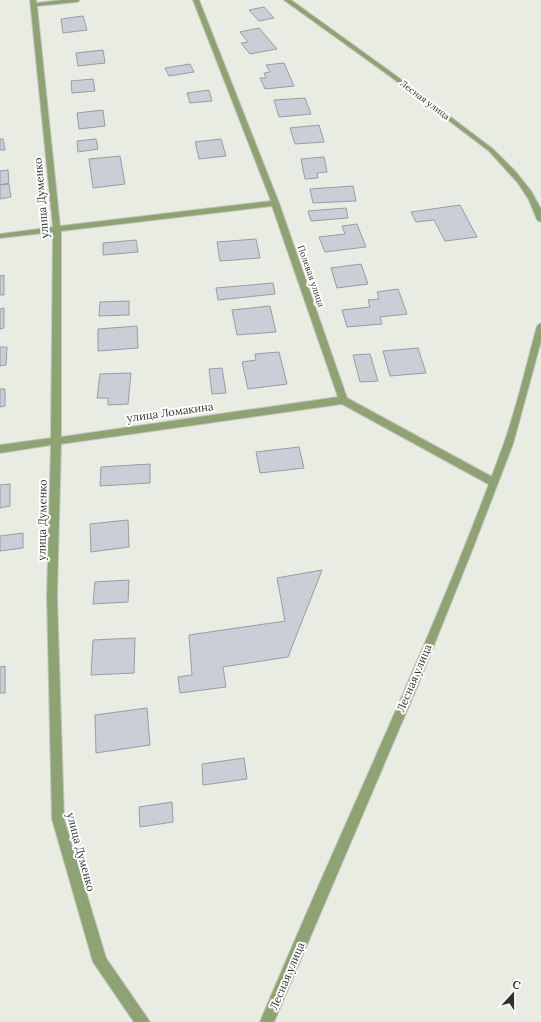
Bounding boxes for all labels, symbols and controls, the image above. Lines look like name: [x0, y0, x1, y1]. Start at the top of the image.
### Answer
street label: Лесная улица: [398, 77, 452, 122]
street label: улица Думенко: [30, 157, 52, 239]
street label: Полевая улица: [296, 244, 327, 309]
street label: улица Ломакина: [126, 399, 215, 425]
street label: улица Думенко: [34, 479, 50, 561]
street label: Лесная улица: [393, 642, 435, 714]
street label: улица Думенко: [64, 811, 98, 893]
street label: Лесная улица: [266, 940, 308, 1012]
north arrow: [493, 974, 533, 1014]
text: С: [511, 977, 523, 993]

